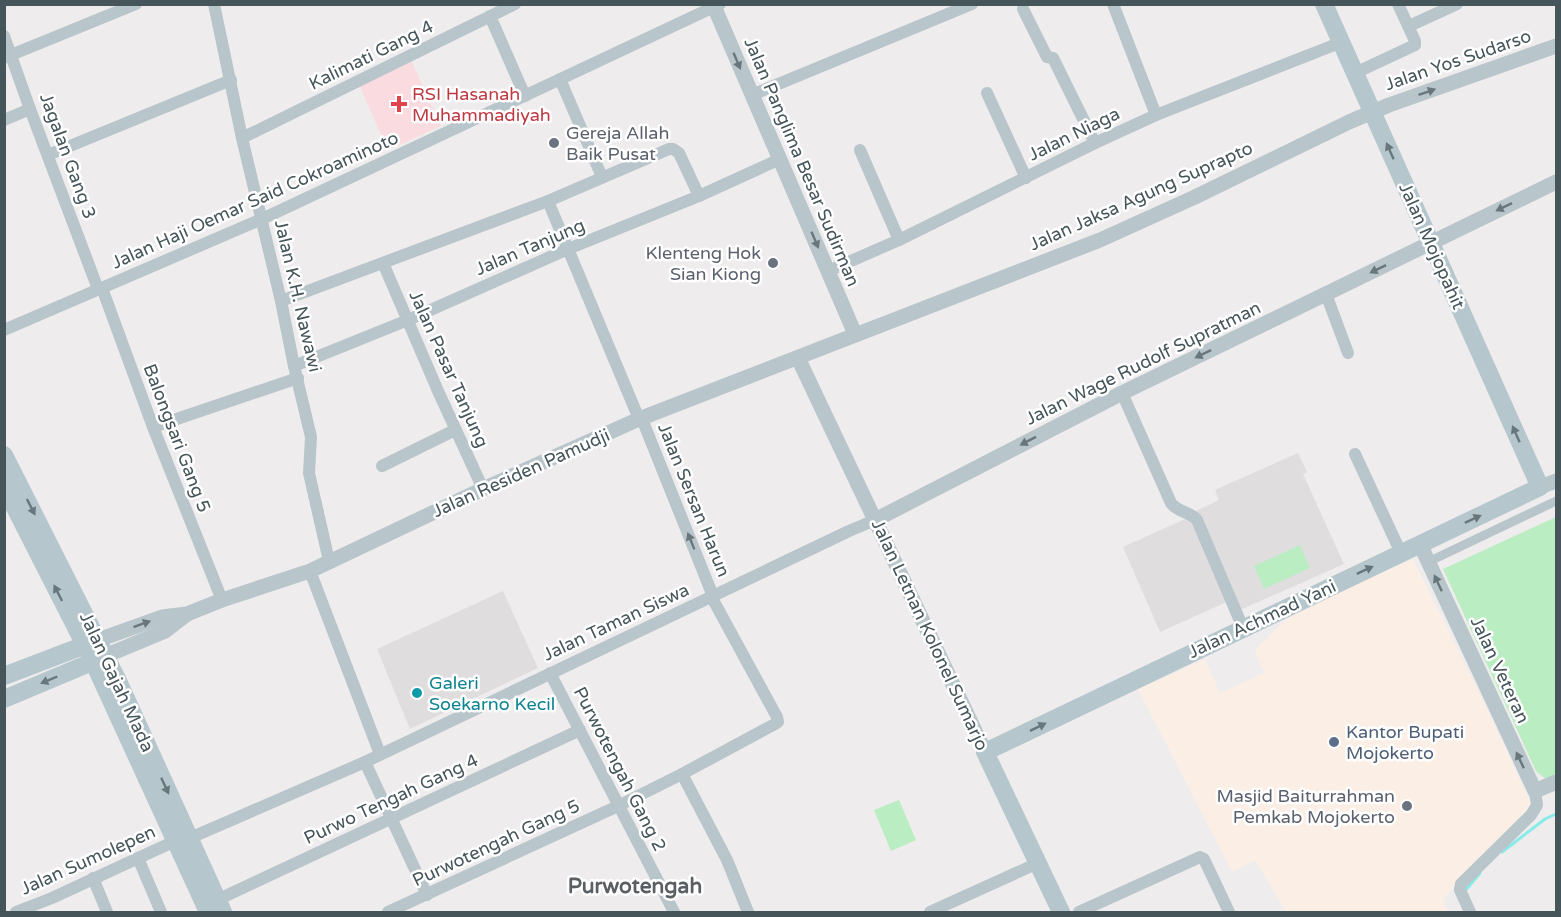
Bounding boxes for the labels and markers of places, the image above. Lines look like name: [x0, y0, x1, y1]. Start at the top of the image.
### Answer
place label: RSI Hasanah Muhammadiyah: [412, 83, 551, 126]
marker: RSI Hasanah Muhammadiyah: [390, 95, 408, 113]
place label: Gereja Allah Baik Pusat: [566, 122, 669, 165]
marker: Gereja Allah Baik Pusat: [547, 136, 561, 150]
place label: Klenteng Hok Sian Kiong: [645, 242, 761, 285]
marker: Klenteng Hok Sian Kiong: [766, 256, 780, 270]
place label: Galeri Soekarno Kecil: [429, 672, 555, 715]
marker: Galeri Soekarno Kecil: [410, 686, 424, 700]
place label: Kantor Bupati Mojokerto: [1346, 721, 1464, 764]
marker: Kantor Bupati Mojokerto: [1327, 735, 1341, 749]
place label: Masjid Baiturrahman Pemkab Mojokerto: [1216, 785, 1395, 828]
marker: Masjid Baiturrahman Pemkab Mojokerto: [1400, 799, 1414, 813]

